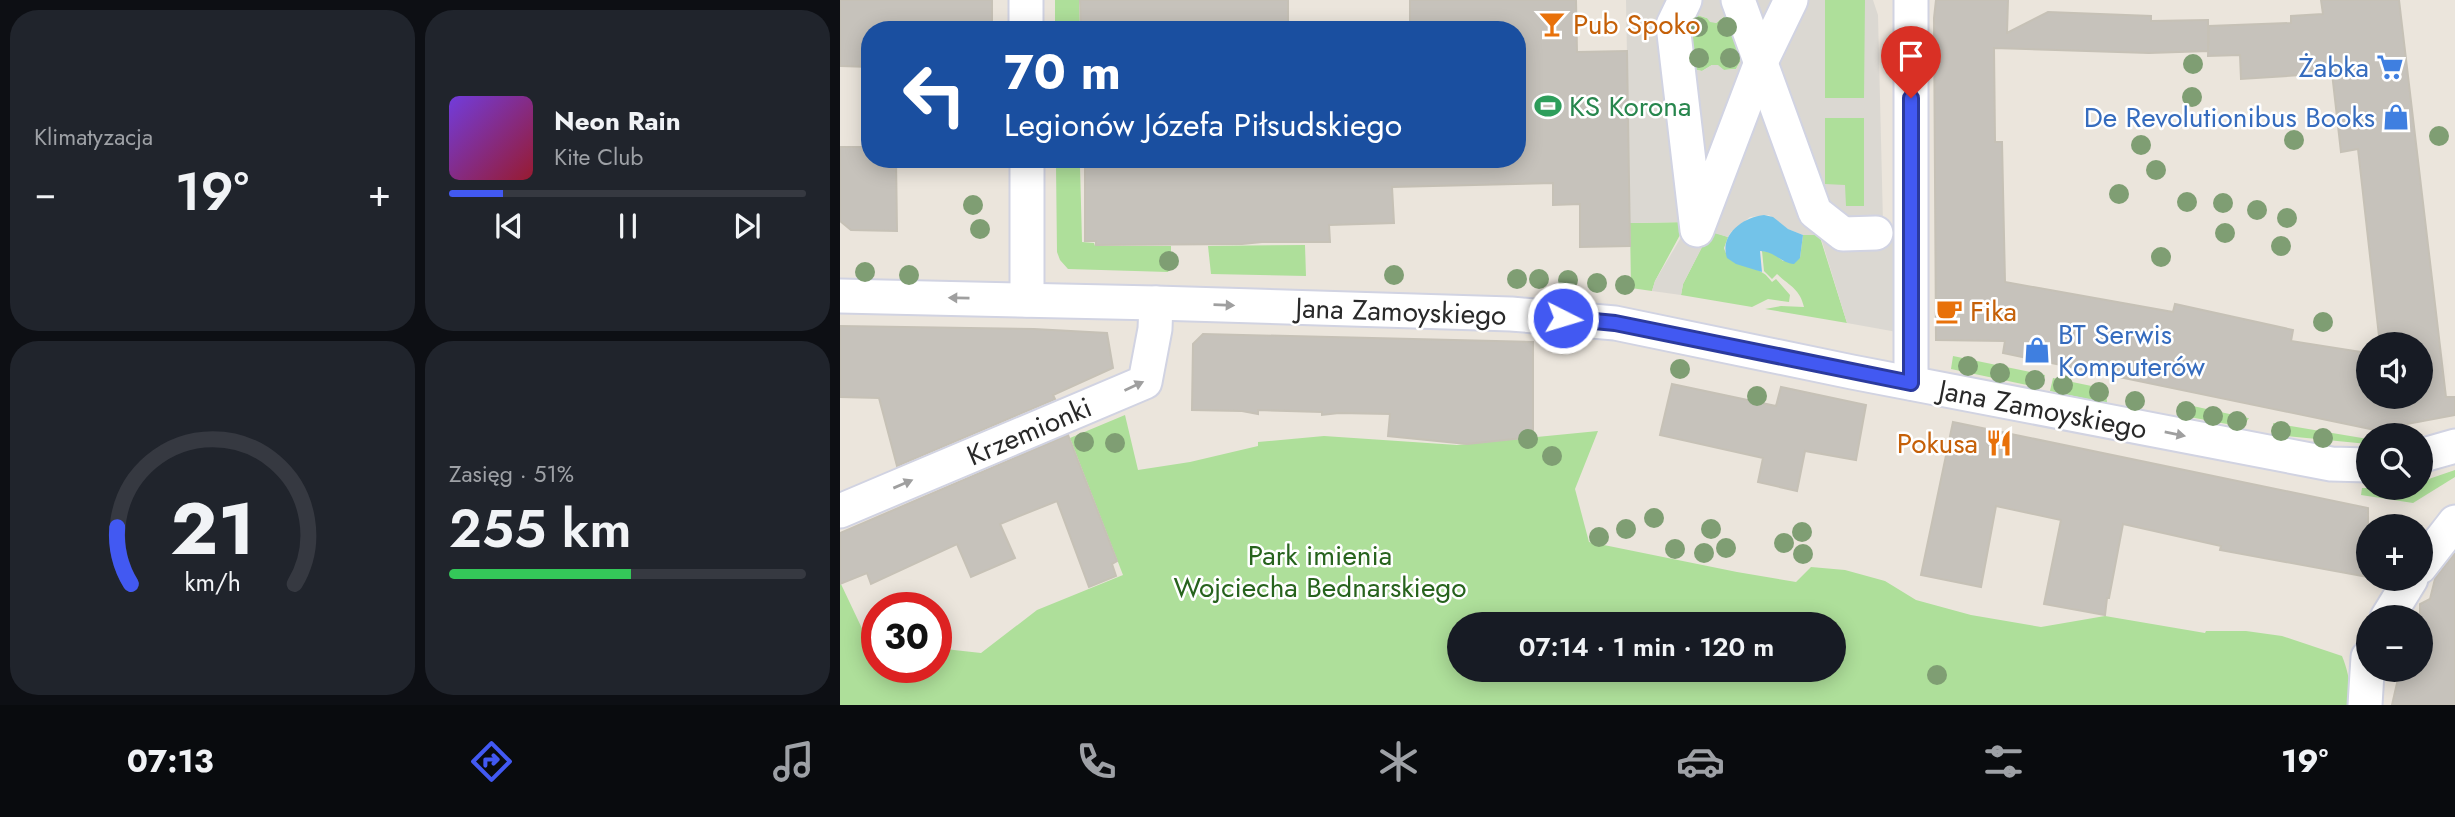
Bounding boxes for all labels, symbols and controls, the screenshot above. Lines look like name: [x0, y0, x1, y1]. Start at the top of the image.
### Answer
place label: Pub Spoko: [1573, 4, 1701, 45]
bar icon: Pub Spoko: [1537, 9, 1567, 39]
pin: [1881, 26, 1941, 98]
text: 70 m: [1004, 37, 1121, 107]
icon: arrive: [1892, 37, 1930, 75]
place label: Żabka: [2299, 47, 2369, 88]
icon: left: [889, 49, 980, 140]
supermarket icon: Żabka: [2375, 52, 2405, 82]
place label: KS Korona: [1569, 86, 1691, 127]
sports icon: KS Korona: [1533, 91, 1563, 121]
place label: De Revolutionibus Books: [2084, 97, 2375, 138]
text: Neon Rain: [554, 102, 681, 140]
text: Legionów Józefa Piłsudskiego: [1004, 102, 1402, 148]
shop icon: De Revolutionibus Books: [2381, 102, 2411, 132]
text: Klimatyzacja: [34, 120, 153, 154]
text: Kite Club: [554, 140, 643, 174]
text: 19°: [175, 154, 249, 230]
text: −: [34, 165, 56, 220]
text: +: [368, 165, 391, 220]
icon: previous: [490, 207, 528, 245]
icon: pause: [609, 207, 647, 245]
icon: next: [728, 207, 766, 245]
position arrow: [1526, 281, 1600, 355]
street label: Jana Zamoyskiego: [1291, 287, 1507, 336]
place label: Fika: [1970, 291, 2017, 332]
one-way arrow: [948, 293, 970, 304]
cafe icon: Fika: [1934, 296, 1964, 326]
one-way arrow: [1213, 299, 1235, 310]
place label: BT Serwis Komputerów: [2058, 314, 2205, 387]
map controls: [2356, 332, 2433, 682]
button: sound: [2356, 332, 2433, 409]
shop icon: BT Serwis Komputerów: [2022, 335, 2052, 365]
street label: Jana Zamoyskiego: [1931, 368, 2150, 450]
one-way arrow: [1124, 380, 1145, 392]
street label: Krzemionki: [960, 387, 1098, 476]
place label: Pokusa: [1897, 423, 1978, 464]
button: search: [2356, 423, 2433, 500]
restaurant icon: Pokusa: [1984, 428, 2014, 458]
one-way arrow: [2164, 429, 2186, 440]
text: Zasięg · 51%: [449, 457, 574, 491]
text: 21: [170, 476, 255, 581]
one-way arrow: [893, 479, 914, 490]
text: 255 km: [449, 491, 632, 567]
button: +: [2356, 514, 2433, 591]
park label: Park imienia Wojciecha Bednarskiego: [1173, 535, 1467, 608]
text: km/h: [184, 564, 241, 600]
speed limit sign: 30: [861, 592, 952, 683]
button: −: [2356, 605, 2433, 682]
text: 07:14 · 1 min · 120 m: [1519, 628, 1774, 666]
icon: directions: [467, 737, 516, 786]
icon: music: [769, 737, 818, 786]
icon: phone: [1072, 737, 1121, 786]
icon: climate: [1374, 737, 1423, 786]
icon: car: [1676, 737, 1725, 786]
icon: filters: [1979, 737, 2028, 786]
text: 07:13: [127, 738, 214, 784]
text: 19°: [2281, 738, 2328, 784]

